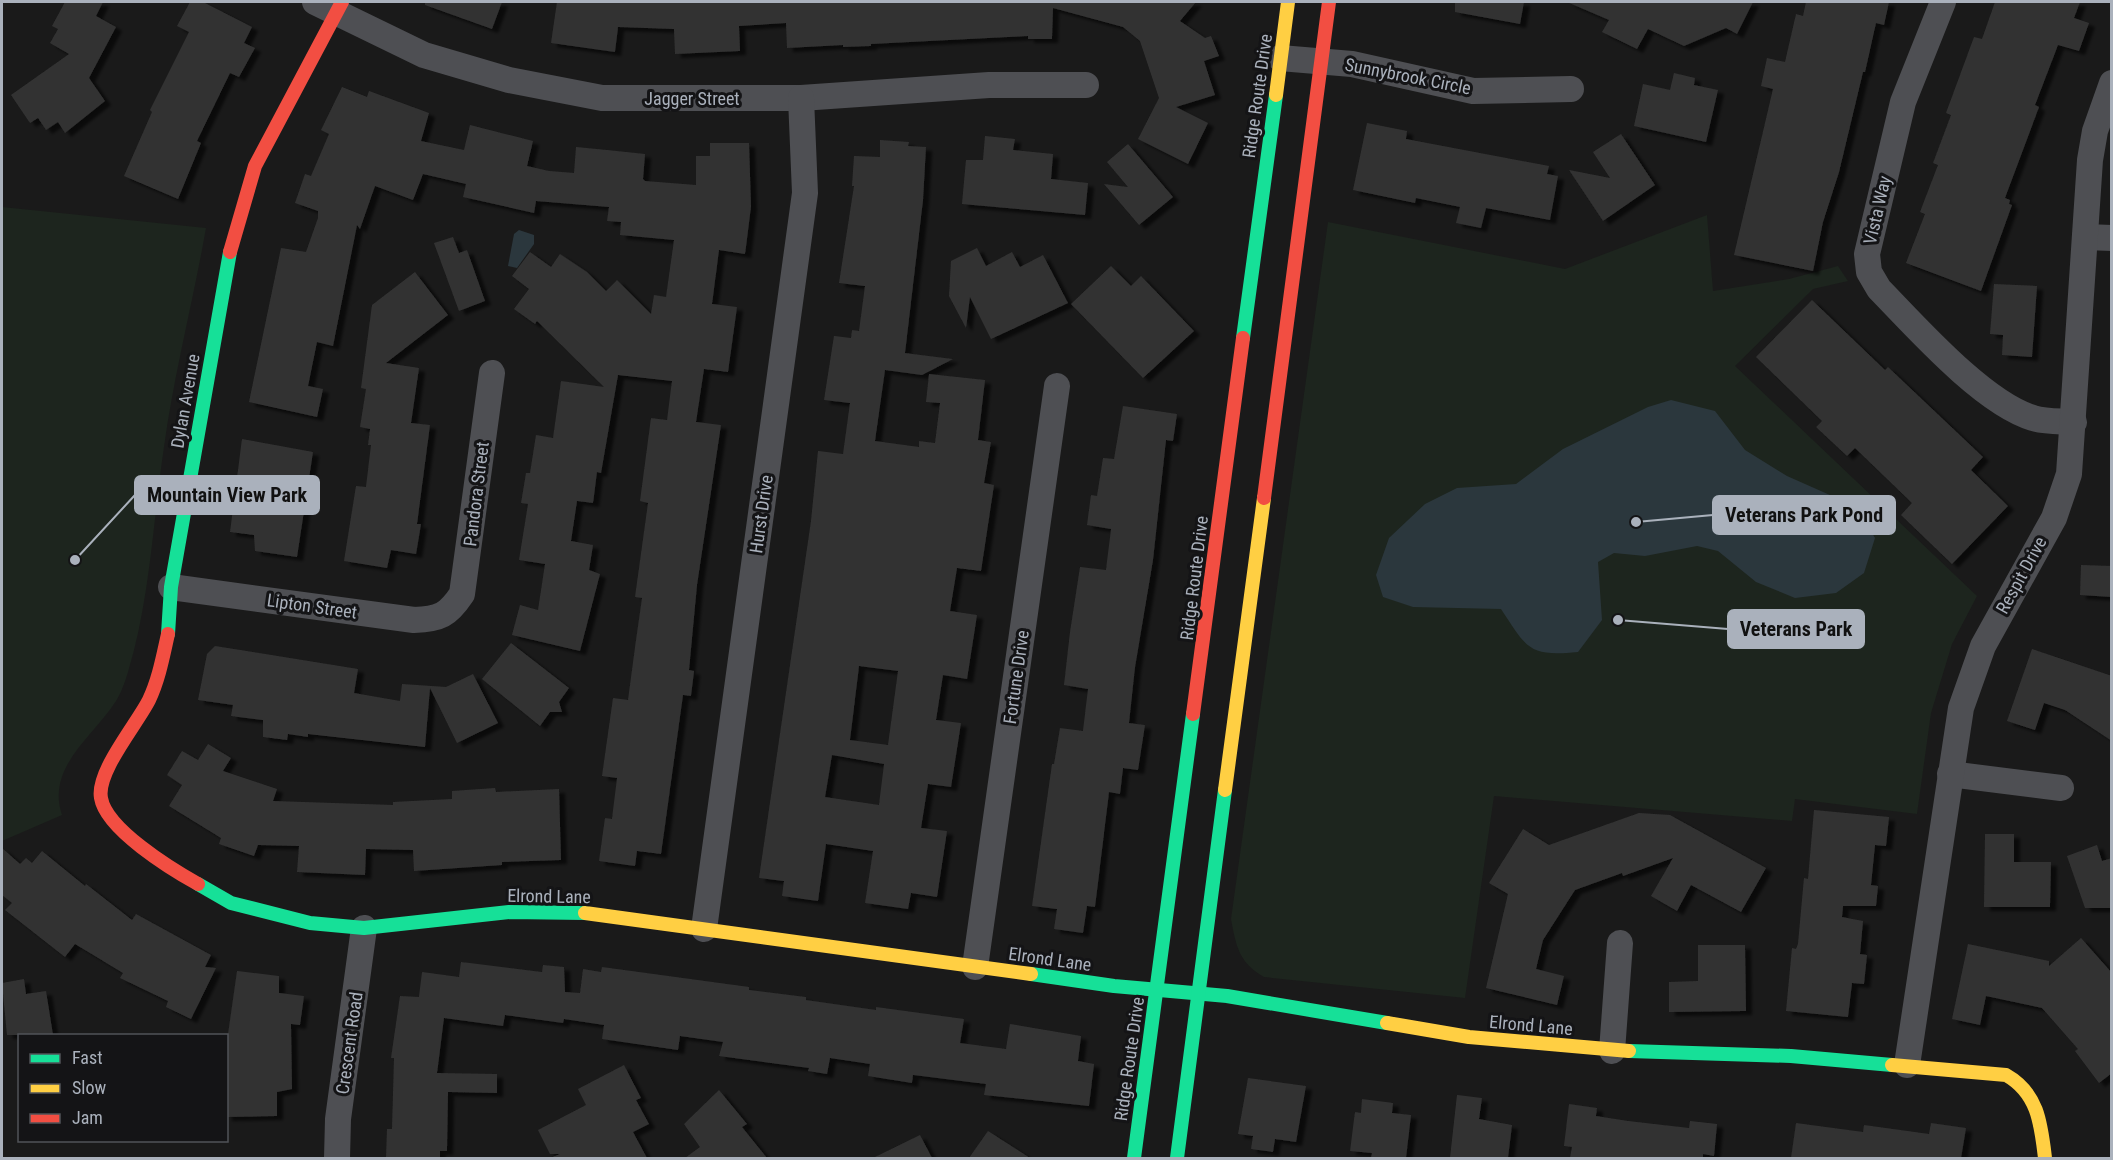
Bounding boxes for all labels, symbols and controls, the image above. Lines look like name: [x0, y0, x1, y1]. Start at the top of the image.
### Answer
street label: Ridge Route Drive: [1238, 33, 1276, 159]
street label: Sunnybrook Circle: [1343, 53, 1473, 99]
street label: Jagger Street: [644, 88, 740, 109]
street label: Vista Way: [1859, 173, 1895, 246]
street label: Dylan Avenue: [166, 352, 204, 450]
street label: Pandora Street: [459, 440, 493, 548]
street label: Hurst Drive: [745, 473, 777, 555]
callout: Mountain View Park: [135, 476, 319, 514]
text: Mountain View Park: [147, 483, 308, 507]
callout: Veterans Park Pond: [1713, 496, 1895, 534]
text: Veterans Park Pond: [1725, 503, 1883, 527]
street label: Ridge Route Drive: [1176, 515, 1212, 641]
street label: Respit Drive: [1991, 533, 2051, 617]
street label: Lipton Street: [266, 589, 358, 623]
callout: Veterans Park: [1728, 610, 1864, 648]
text: Veterans Park: [1740, 617, 1853, 641]
street label: Fortune Drive: [999, 629, 1033, 725]
street label: Elrond Lane: [507, 885, 591, 907]
street label: Elrond Lane: [1007, 943, 1093, 975]
street label: Crescent Road: [331, 990, 367, 1096]
street label: Ridge Route Drive: [1110, 996, 1148, 1122]
street label: Elrond Lane: [1488, 1011, 1574, 1039]
legend: [18, 1034, 228, 1142]
text: Fast: [72, 1047, 103, 1068]
text: Slow: [72, 1077, 107, 1098]
text: Jam: [72, 1107, 103, 1128]

